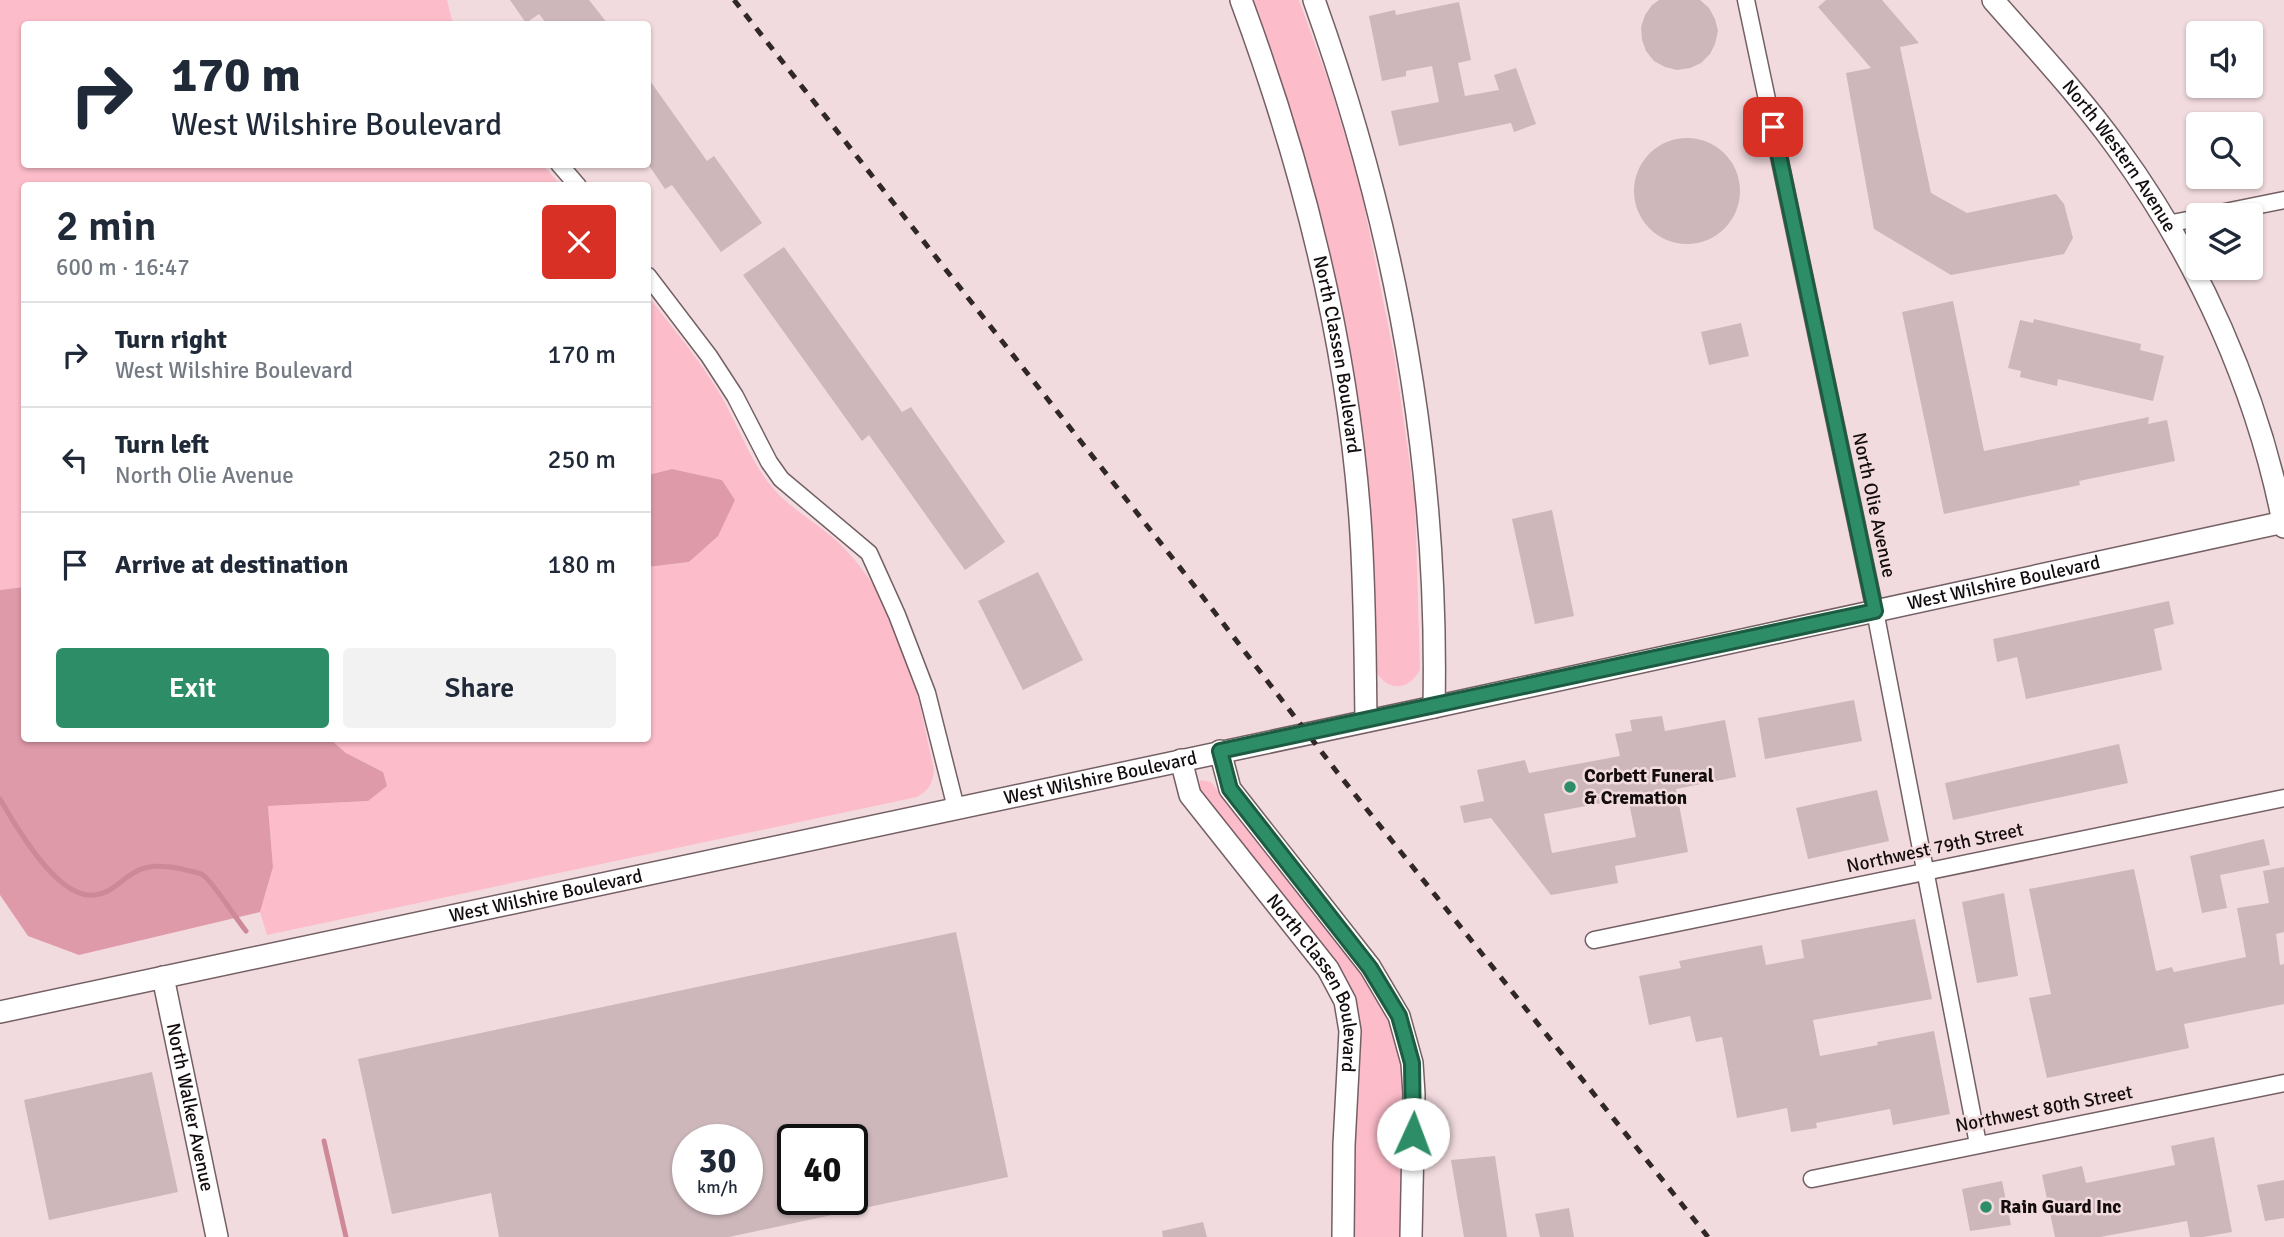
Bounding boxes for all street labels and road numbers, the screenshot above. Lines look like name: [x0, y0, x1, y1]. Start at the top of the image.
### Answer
street label: North Western Avenue: [2057, 75, 2182, 236]
street label: North Classen Boulevard: [1307, 253, 1366, 455]
street label: North Olie Avenue: [1847, 430, 1901, 580]
street label: West Wilshire Boulevard: [1905, 550, 2102, 616]
street label: West Wilshire Boulevard: [1002, 746, 1199, 810]
street label: Northwest 79th Street: [1844, 817, 2026, 878]
street label: West Wilshire Boulevard: [447, 864, 645, 928]
street label: North Classen Boulevard: [1261, 889, 1362, 1073]
street label: North Walker Avenue: [161, 1021, 219, 1194]
street label: Northwest 80th Street: [1953, 1080, 2135, 1138]

